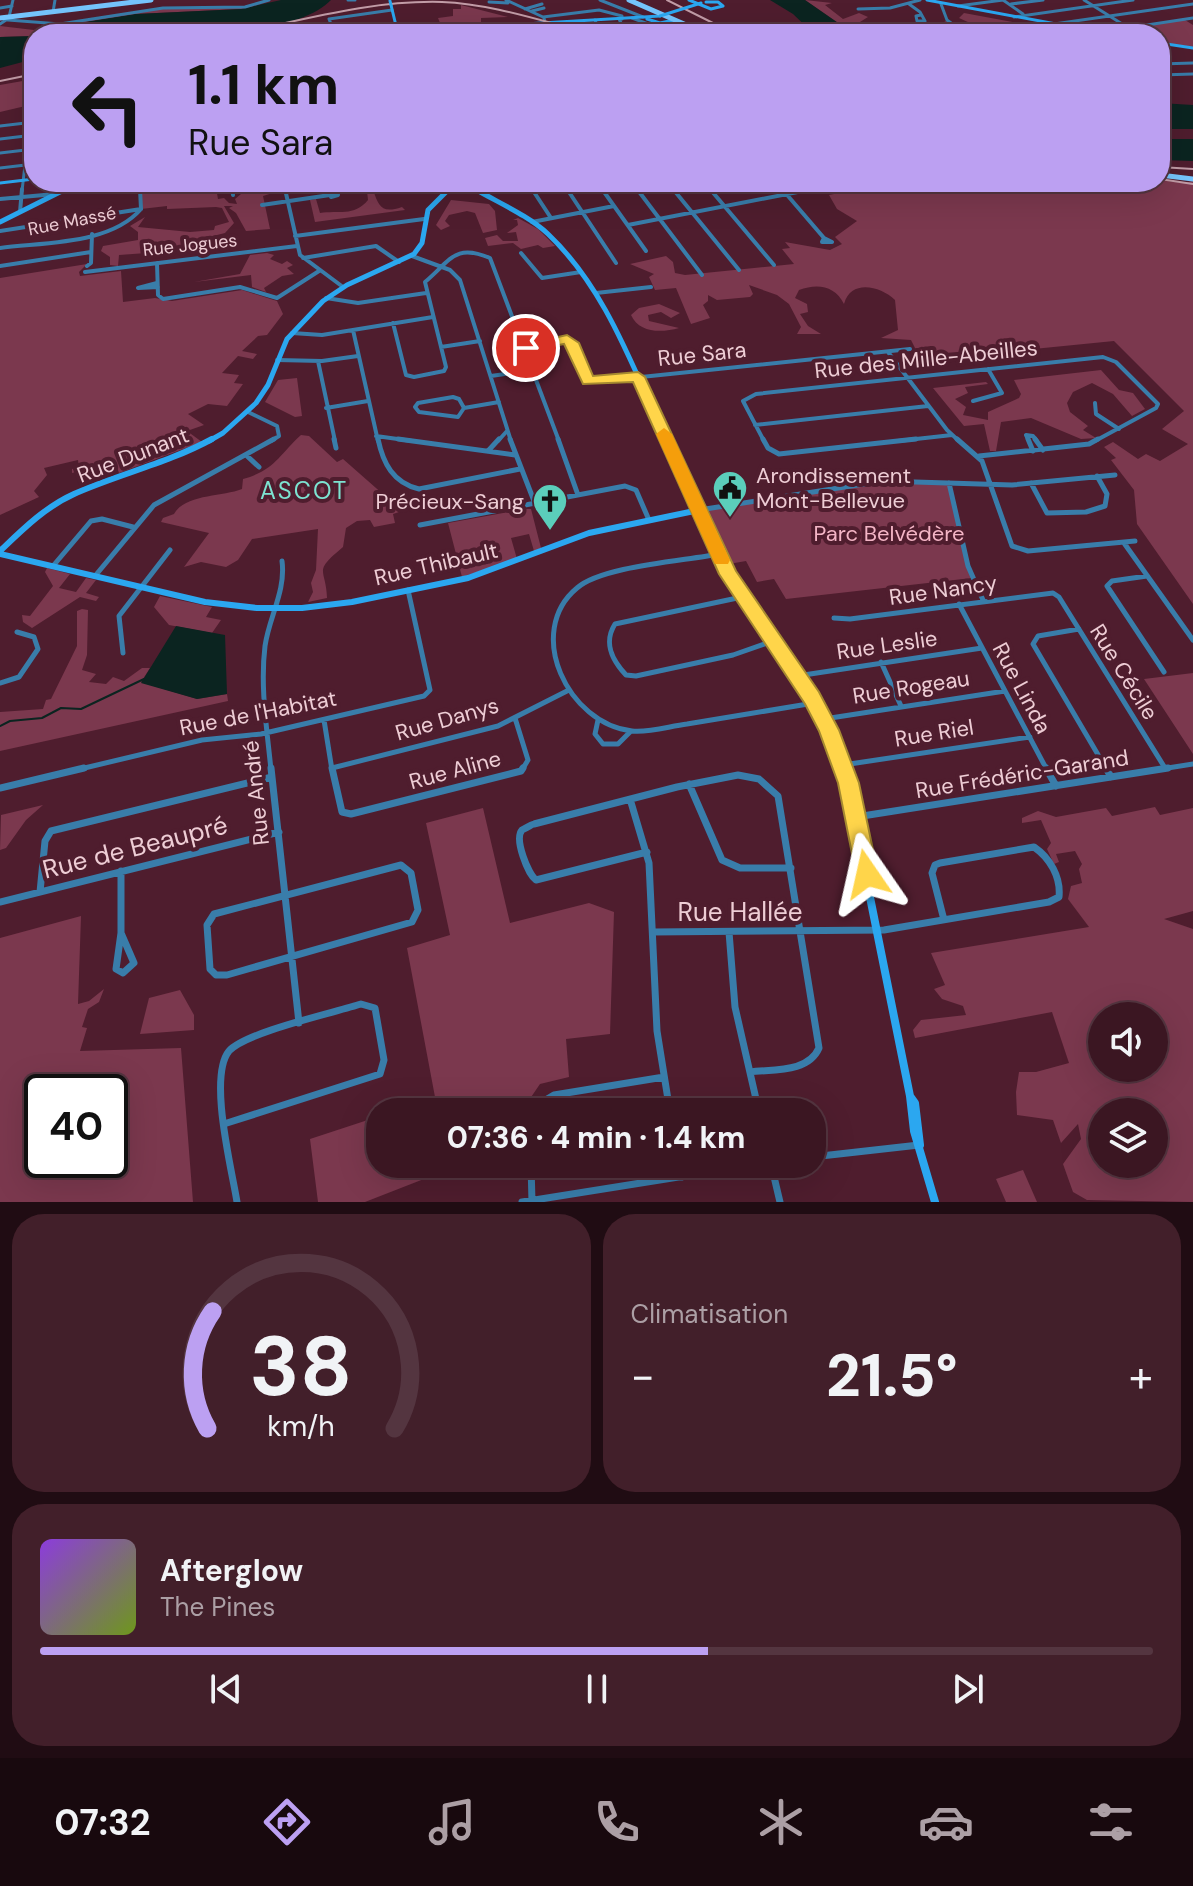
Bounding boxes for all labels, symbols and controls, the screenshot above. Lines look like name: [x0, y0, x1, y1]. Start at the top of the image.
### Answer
text: 1.1 km: [188, 48, 339, 121]
icon: left: [56, 56, 160, 160]
text: Rue Sara: [188, 119, 333, 166]
street label: Rue Massé: [26, 201, 118, 241]
street label: Rue Jogues: [142, 228, 238, 262]
pin: [492, 314, 560, 382]
icon: arrive: [504, 326, 548, 370]
street label: Rue des Mille-Abeilles: [813, 333, 1039, 385]
street label: Rue Sara: [656, 335, 748, 373]
street label: Rue Dunant: [73, 420, 193, 490]
place label: Arondissement Mont-Bellevue: [756, 461, 911, 515]
public building icon: Arondissement Mont-Bellevue: [711, 469, 749, 519]
district label: ASCOT: [260, 475, 348, 506]
church icon: Précieux-Sang: [531, 482, 569, 532]
place label: Précieux-Sang: [376, 487, 524, 516]
park label: Parc Belvédère: [813, 519, 965, 548]
street label: Rue Thibault: [371, 536, 501, 592]
street label: Rue Nancy: [887, 568, 999, 612]
street label: Rue Cécile: [1083, 619, 1165, 725]
street label: Rue Leslie: [835, 624, 939, 666]
street label: Rue Linda: [986, 637, 1058, 739]
street label: Rue Rogeau: [850, 663, 972, 711]
street label: Rue de l'Habitat: [177, 684, 339, 742]
street label: Rue Danys: [392, 690, 502, 748]
street label: Rue Riel: [892, 712, 976, 754]
street label: Rue André: [236, 739, 276, 847]
street label: Rue Frédéric-Garand: [913, 743, 1131, 805]
street label: Rue Aline: [406, 744, 504, 796]
street label: Rue de Beaupré: [39, 808, 231, 886]
position arrow: [825, 832, 909, 916]
street label: Rue Hallée: [677, 895, 803, 929]
map controls: [1088, 1002, 1168, 1178]
button: sound: [1088, 1002, 1168, 1082]
speed limit sign: 40: [24, 1074, 128, 1178]
button: layers: [1088, 1098, 1168, 1178]
text: 07:36 · 4 min · 1.4 km: [447, 1118, 745, 1157]
text: Climatisation: [631, 1297, 788, 1331]
text: 38: [250, 1312, 353, 1421]
text: 21.5°: [826, 1336, 958, 1415]
text: −: [631, 1347, 655, 1405]
text: +: [1129, 1347, 1153, 1405]
text: km/h: [267, 1408, 335, 1445]
text: Afterglow: [160, 1551, 303, 1590]
text: The Pines: [160, 1590, 275, 1624]
icon: previous: [204, 1667, 248, 1711]
icon: pause: [575, 1667, 619, 1711]
icon: next: [946, 1667, 990, 1711]
icon: directions: [259, 1794, 315, 1850]
icon: music: [424, 1794, 480, 1850]
icon: phone: [589, 1794, 645, 1850]
icon: climate: [753, 1794, 809, 1850]
icon: car: [918, 1794, 974, 1850]
icon: filters: [1083, 1794, 1139, 1850]
text: 07:32: [54, 1799, 150, 1846]

